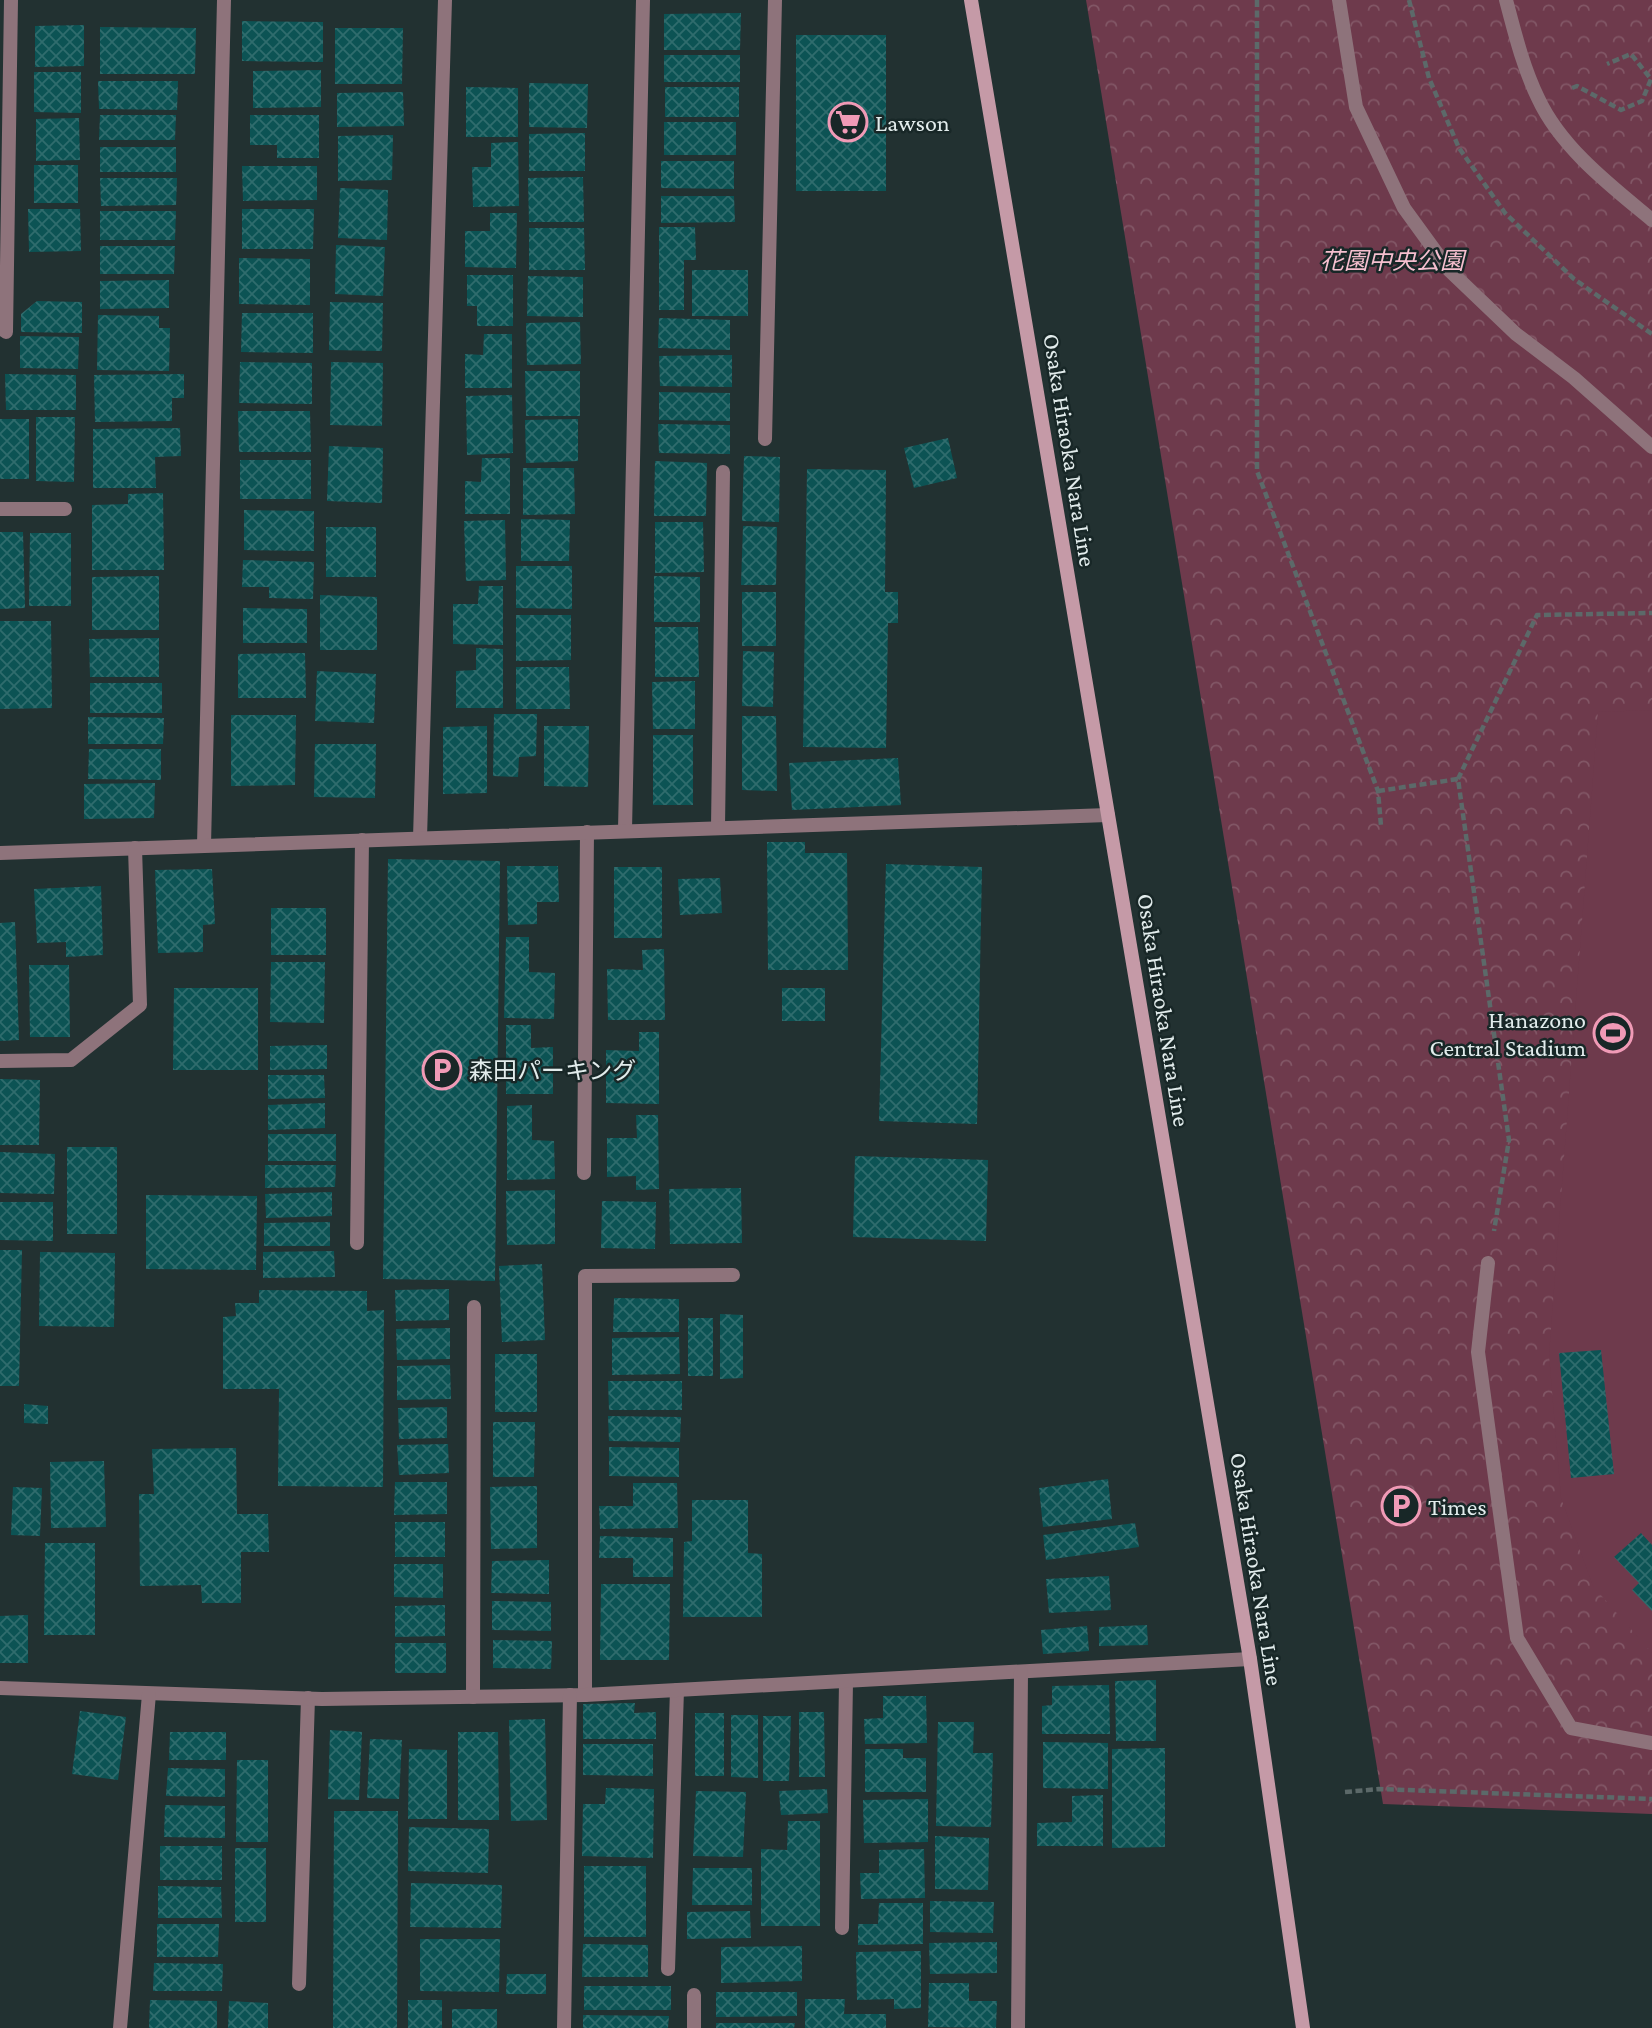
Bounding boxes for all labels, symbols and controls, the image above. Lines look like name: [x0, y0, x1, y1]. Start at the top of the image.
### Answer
supermarket icon: Lawson: [827, 101, 869, 143]
place label: Lawson: [875, 109, 950, 136]
park label: 花園中央公園: [1320, 247, 1467, 274]
street label: Osaka Hiraoka Nara Line: [1038, 331, 1102, 569]
street label: Osaka Hiraoka Nara Line: [1132, 891, 1196, 1129]
place label: Hanazono Central Stadium: [1430, 1006, 1586, 1061]
sports icon: Hanazono Central Stadium: [1592, 1012, 1634, 1054]
parking icon: 森田パーキング: [421, 1049, 463, 1091]
place label: 森田パーキング: [469, 1057, 636, 1084]
street label: Osaka Hiraoka Nara Line: [1225, 1450, 1289, 1688]
parking icon: Times: [1380, 1485, 1422, 1527]
place label: Times: [1428, 1493, 1487, 1520]

